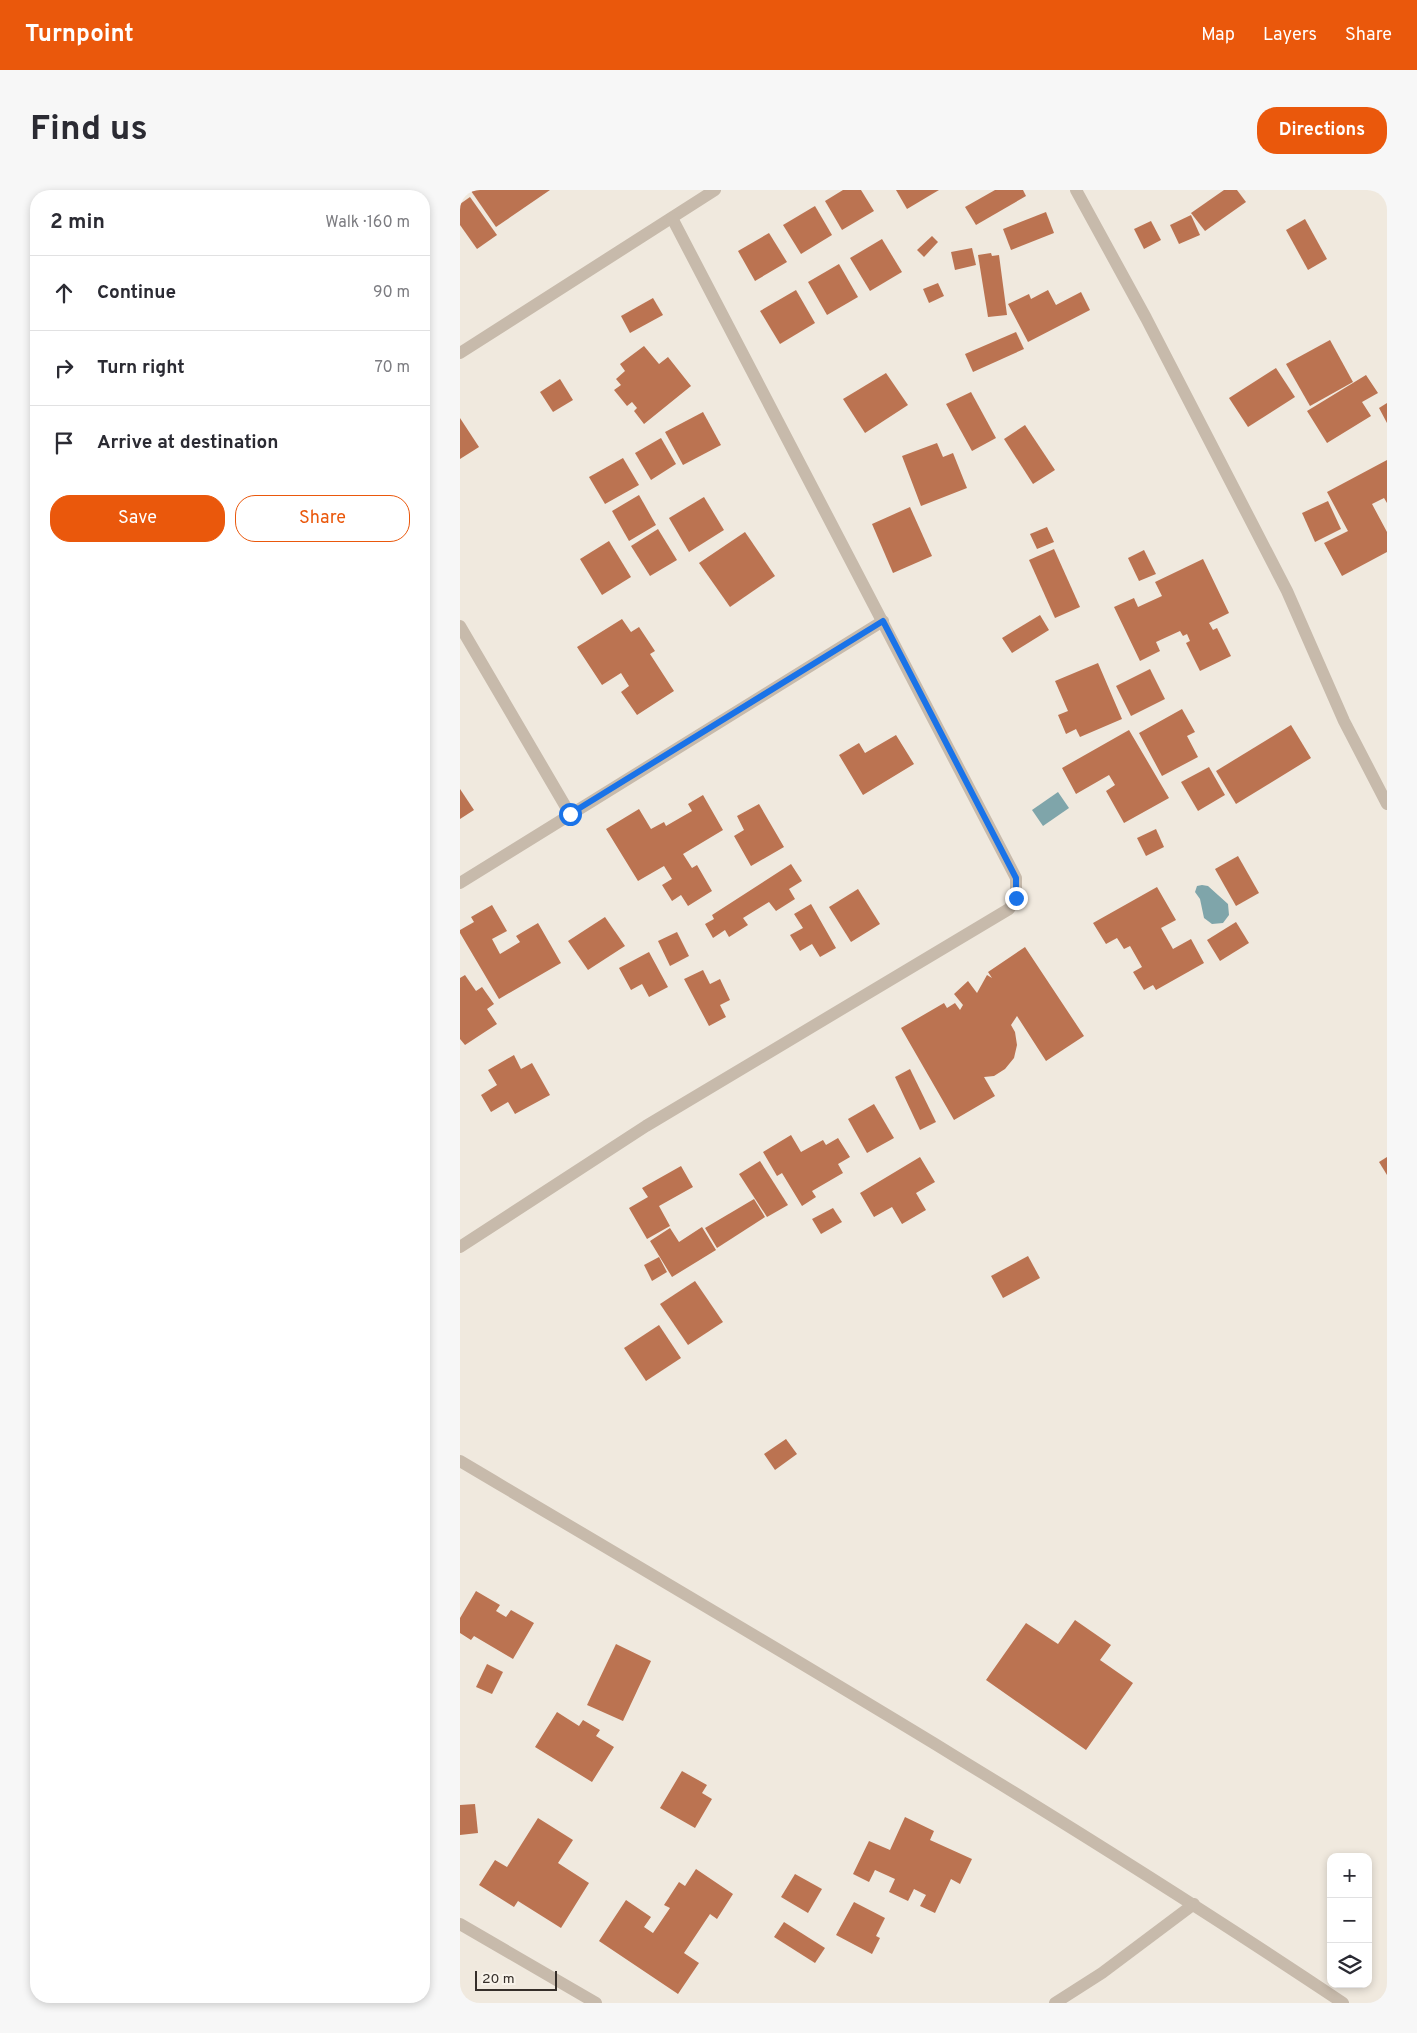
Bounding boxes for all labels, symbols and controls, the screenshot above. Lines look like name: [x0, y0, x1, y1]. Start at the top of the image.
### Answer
text: Turnpoint: [25, 20, 134, 50]
text: Map: [1201, 24, 1235, 47]
text: Layers: [1263, 24, 1317, 47]
text: Share: [1345, 24, 1392, 47]
button: Directions: [1257, 107, 1387, 154]
text: Find us: [30, 108, 148, 152]
text: 2 min: [50, 209, 105, 236]
text: Walk · 160 m: [325, 213, 410, 233]
icon: ahead: [50, 279, 78, 307]
text: Continue: [97, 281, 176, 305]
text: 90 m: [373, 283, 410, 303]
icon: right: [50, 354, 78, 382]
text: Turn right: [97, 356, 185, 380]
text: 70 m: [375, 358, 410, 378]
icon: arrive: [50, 429, 78, 457]
text: Arrive at destination: [97, 431, 278, 455]
button: Save: [50, 495, 225, 542]
button: Share: [235, 495, 410, 542]
route start: [559, 803, 582, 826]
route end: [1005, 887, 1028, 910]
map controls: [1327, 1853, 1372, 1988]
button: +: [1327, 1853, 1372, 1898]
button: −: [1327, 1898, 1372, 1943]
button: layers: [1327, 1943, 1372, 1988]
scale bar: [475, 1968, 558, 1991]
text: 20 m: [482, 1971, 515, 1988]

